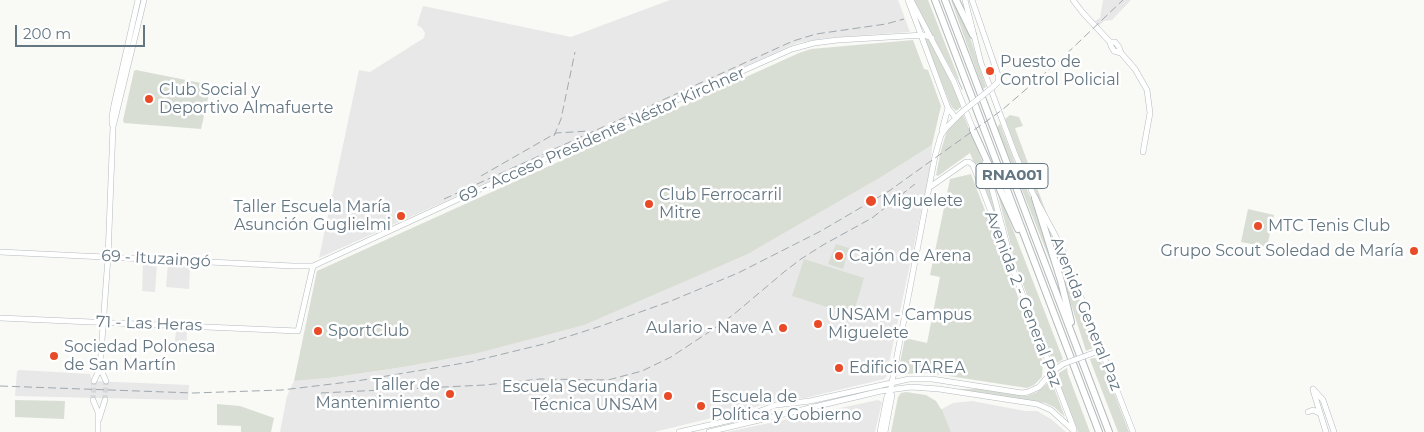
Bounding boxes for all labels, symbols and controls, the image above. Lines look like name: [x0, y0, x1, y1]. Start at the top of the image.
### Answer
scale bar: [18, 15, 148, 47]
text: 200 m: [23, 24, 71, 43]
place label: Puesto de Control Policial: [1000, 52, 1120, 90]
street label: 69 - Acceso Presidente Néstor Kirchner: [456, 63, 748, 207]
marker: Puesto de Control Policial: [984, 65, 996, 77]
place label: Club Social y Deportivo Almafuerte: [159, 80, 333, 118]
marker: Club Social y Deportivo Almafuerte: [143, 93, 155, 105]
road number: RNA001: [976, 164, 1048, 188]
place label: Club Ferrocarril Mitre: [659, 185, 782, 223]
place label: Miguelete: [882, 191, 963, 211]
marker: Miguelete: [864, 194, 878, 208]
place label: Taller Escuela María Asunción Guglielmi: [233, 197, 391, 235]
marker: Club Ferrocarril Mitre: [643, 198, 655, 210]
street label: Avenida 2 - General Paz: [980, 208, 1066, 390]
marker: Taller Escuela María Asunción Guglielmi: [395, 210, 407, 222]
place label: MTC Tenis Club: [1268, 216, 1390, 236]
marker: MTC Tenis Club: [1252, 220, 1264, 232]
street label: Avenida General Paz: [1046, 234, 1126, 394]
place label: Grupo Scout Soledad de María: [1161, 241, 1404, 261]
marker: Grupo Scout Soledad de María: [1408, 245, 1420, 257]
place label: Cajón de Arena: [849, 246, 971, 266]
street label: 69 - Ituzaingó: [101, 247, 211, 271]
marker: Cajón de Arena: [833, 250, 845, 262]
place label: UNSAM - Campus Miguelete: [828, 305, 972, 343]
street label: 71 - Las Heras: [95, 313, 203, 335]
place label: Aulario - Nave A: [646, 318, 773, 338]
marker: UNSAM - Campus Miguelete: [812, 318, 824, 330]
place label: SportClub: [328, 321, 409, 341]
marker: Aulario - Nave A: [777, 322, 789, 334]
marker: SportClub: [312, 325, 324, 337]
place label: Sociedad Polonesa de San Martín: [64, 337, 215, 375]
marker: Sociedad Polonesa de San Martín: [48, 350, 60, 362]
place label: Edificio TAREA: [849, 358, 966, 378]
marker: Edificio TAREA: [833, 362, 845, 374]
place label: Taller de Mantenimiento: [315, 375, 440, 413]
place label: Escuela Secundaria Técnica UNSAM: [502, 377, 658, 415]
place label: Escuela de Política y Gobierno: [711, 387, 861, 425]
marker: Taller de Mantenimiento: [444, 388, 456, 400]
marker: Escuela Secundaria Técnica UNSAM: [662, 390, 674, 402]
marker: Escuela de Política y Gobierno: [695, 400, 707, 412]

